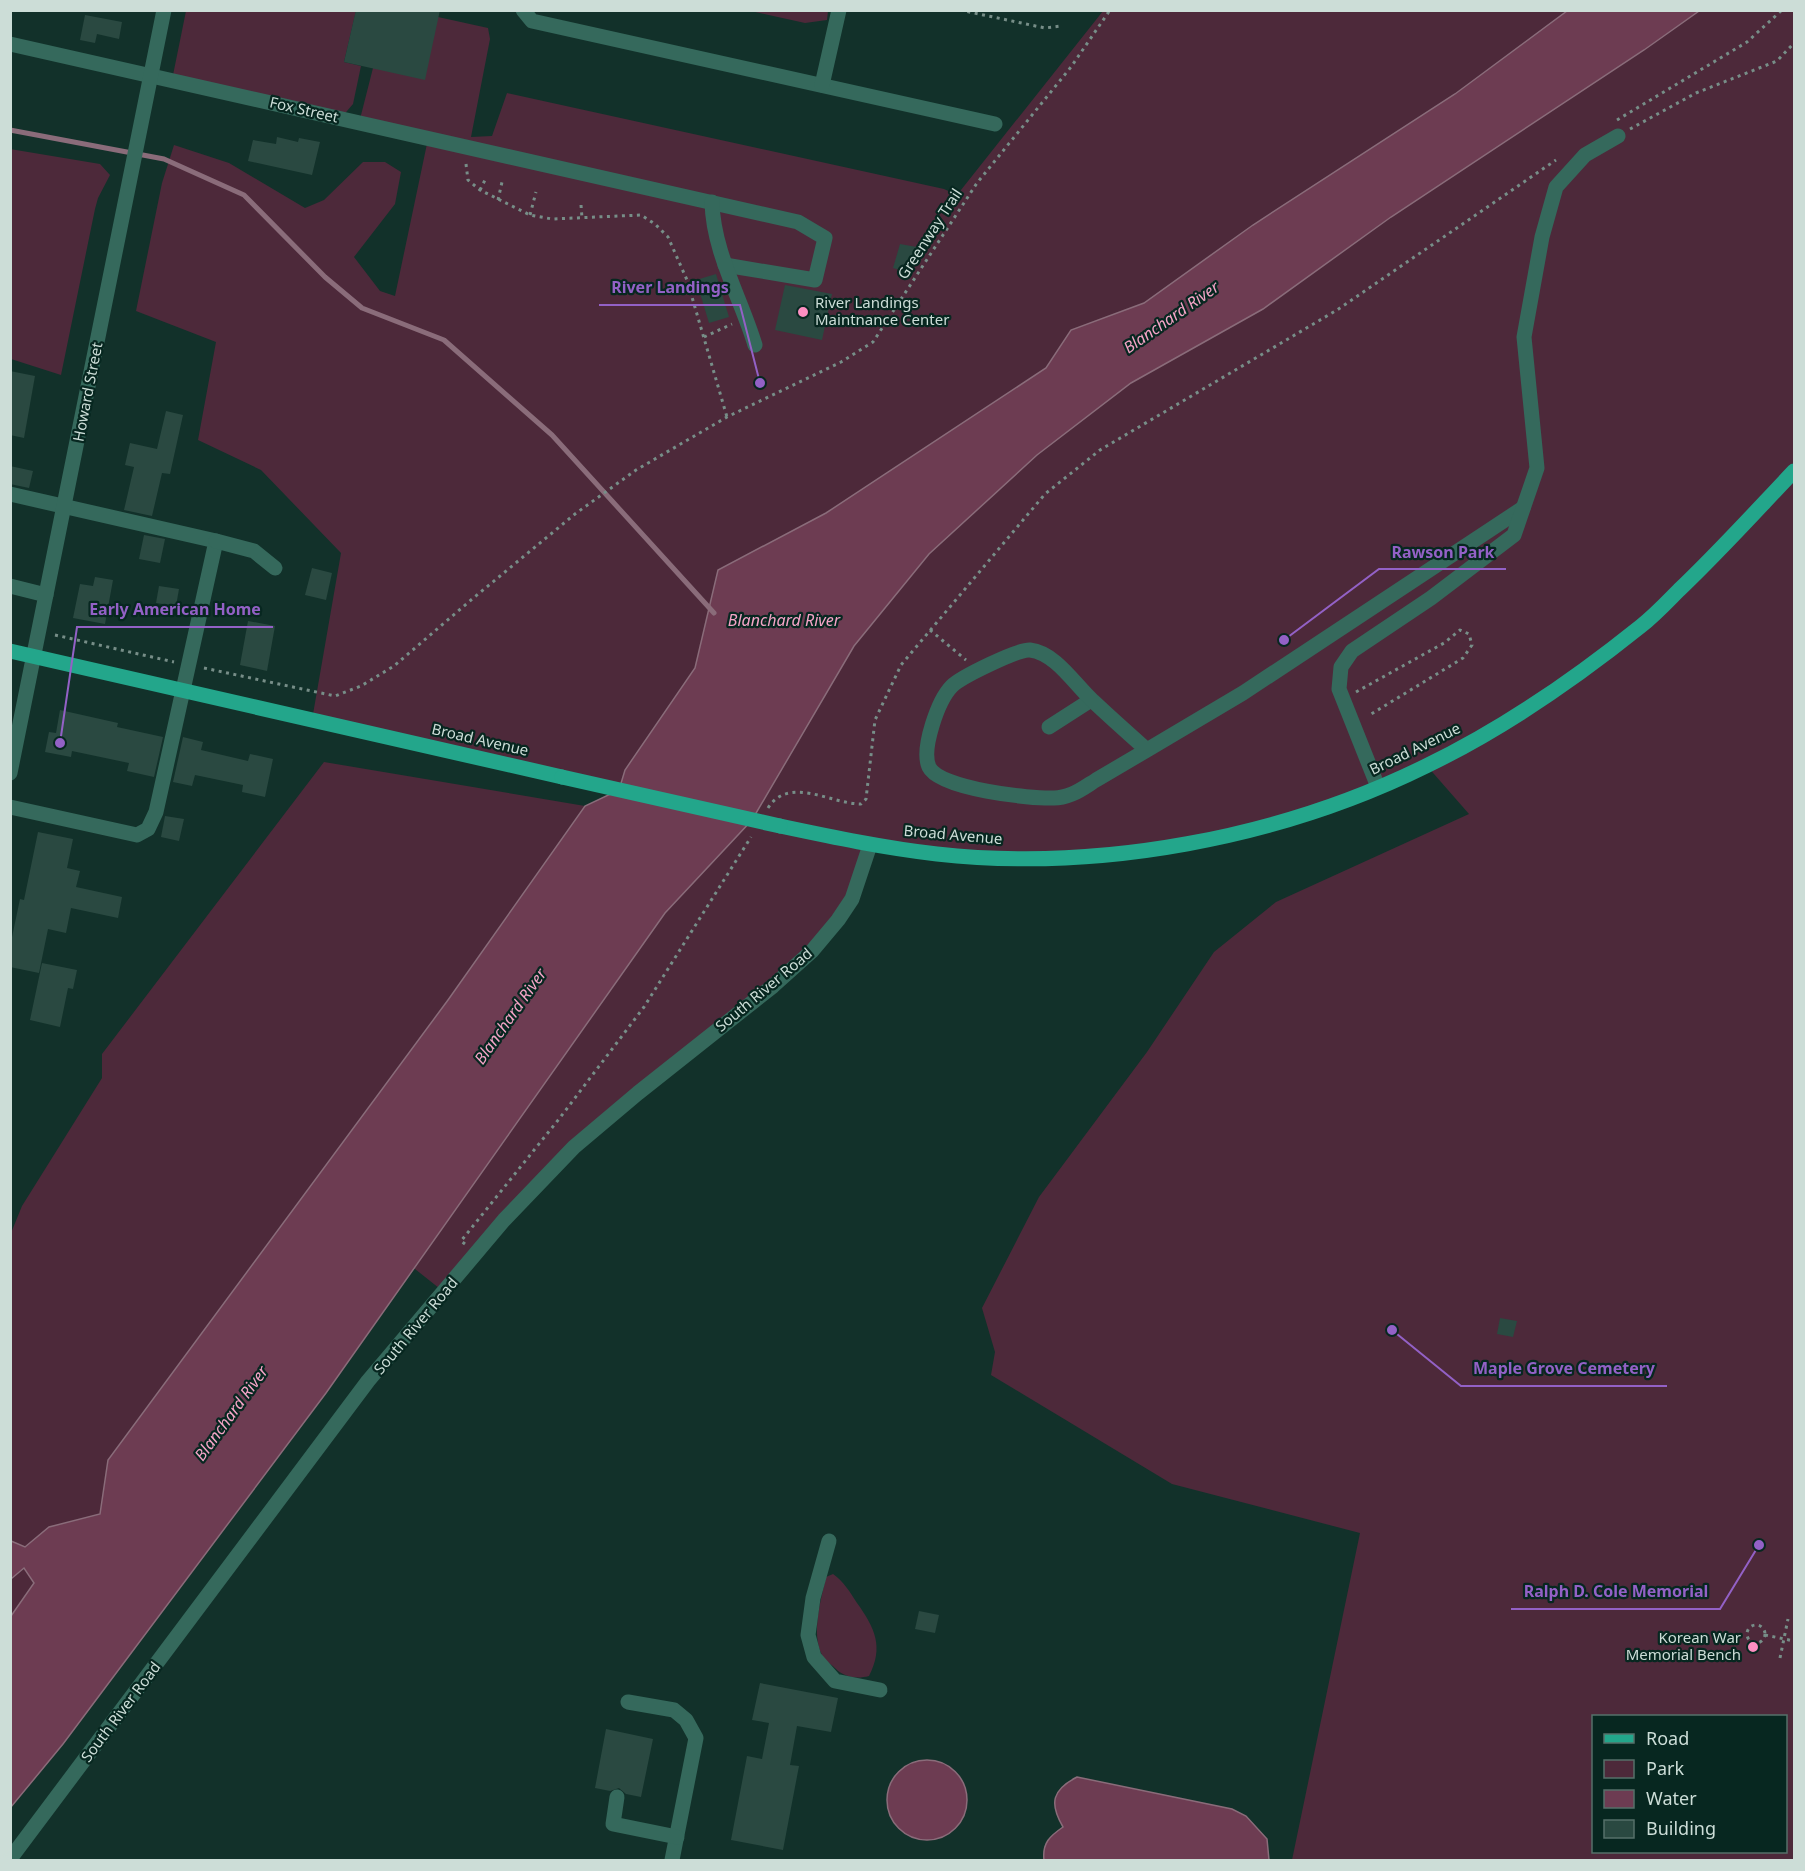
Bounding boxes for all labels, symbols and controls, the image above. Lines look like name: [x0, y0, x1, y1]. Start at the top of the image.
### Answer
street label: Fox Street: [268, 91, 341, 127]
street label: Greenway Trail: [892, 184, 966, 283]
callout: River Landings: [599, 271, 740, 305]
water label: Blanchard River: [1119, 275, 1224, 358]
text: River Landings: [611, 276, 729, 298]
place label: River Landings Maintnance Center: [815, 292, 949, 329]
marker: River Landings Maintnance Center: [796, 305, 810, 319]
street label: Howard Street: [68, 340, 107, 443]
callout: Rawson Park: [1379, 535, 1506, 569]
text: Rawson Park: [1392, 541, 1495, 563]
callout: Early American Home: [77, 593, 273, 627]
text: Early American Home: [89, 598, 261, 620]
water label: Blanchard River: [728, 609, 841, 631]
street label: Broad Avenue: [1366, 717, 1463, 779]
street label: Broad Avenue: [430, 718, 531, 760]
street label: Broad Avenue: [903, 820, 1003, 848]
street label: South River Road: [711, 943, 816, 1036]
water label: Blanchard River: [469, 963, 552, 1068]
street label: South River Road: [369, 1273, 462, 1378]
callout: Maple Grove Cemetery: [1461, 1352, 1667, 1386]
text: Maple Grove Cemetery: [1473, 1357, 1656, 1379]
water label: Blanchard River: [189, 1361, 273, 1465]
callout: Ralph D. Cole Memorial: [1511, 1575, 1720, 1609]
text: Ralph D. Cole Memorial: [1524, 1580, 1708, 1602]
place label: Korean War Memorial Bench: [1626, 1627, 1741, 1664]
marker: Korean War Memorial Bench: [1746, 1640, 1760, 1654]
street label: South River Road: [76, 1657, 164, 1766]
legend: [1592, 1715, 1787, 1853]
text: Road: [1646, 1726, 1689, 1750]
text: Park: [1646, 1756, 1684, 1780]
text: Water: [1646, 1786, 1697, 1810]
text: Building: [1646, 1816, 1716, 1840]

